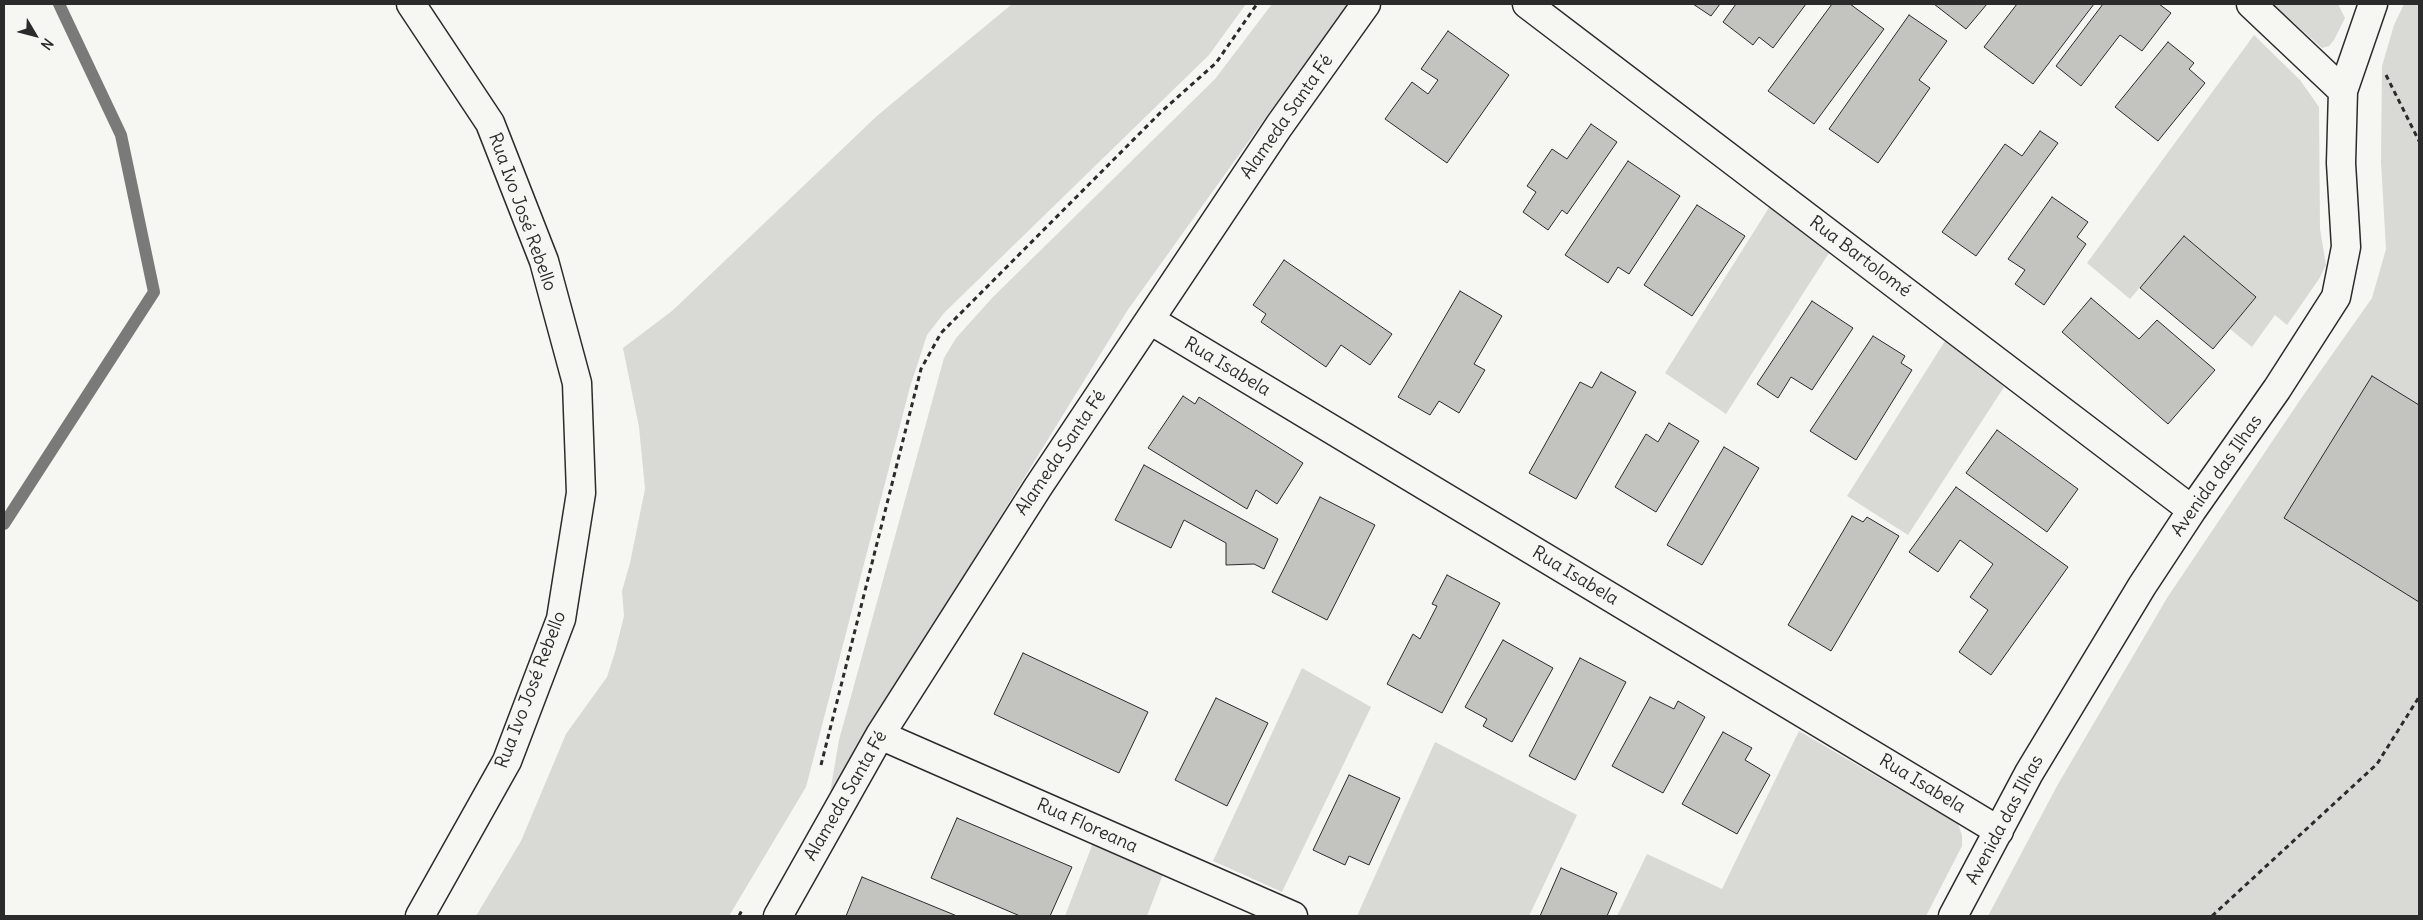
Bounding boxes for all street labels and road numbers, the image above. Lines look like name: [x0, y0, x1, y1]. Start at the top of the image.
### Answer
street label: Alameda Santa Fé: [1236, 51, 1338, 183]
street label: Rua Ivo José Rebello: [483, 130, 561, 294]
street label: Rua Bartolomé: [1805, 212, 1915, 302]
street label: Rua Isabela: [1180, 333, 1274, 401]
street label: Alameda Santa Fé: [1011, 386, 1111, 520]
street label: Avenida das Ilhas: [2167, 411, 2267, 541]
street label: Rua Isabela: [1528, 542, 1622, 610]
street label: Rua Ivo José Rebello: [491, 608, 571, 772]
street label: Alameda Santa Fé: [800, 727, 892, 865]
street label: Rua Isabela: [1875, 750, 1969, 818]
street label: Avenida das Ilhas: [1962, 752, 2048, 888]
street label: Rua Floreana: [1033, 794, 1141, 858]

